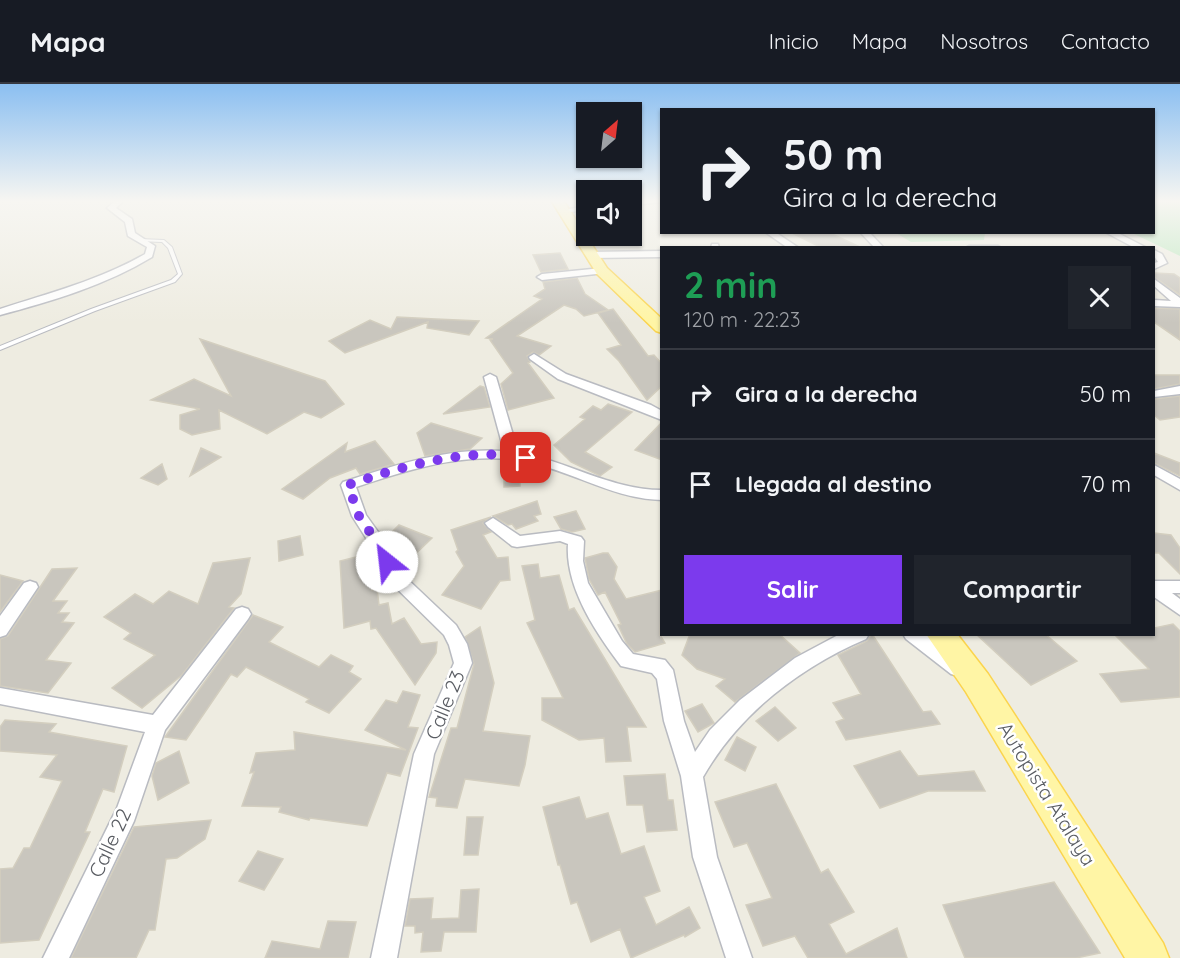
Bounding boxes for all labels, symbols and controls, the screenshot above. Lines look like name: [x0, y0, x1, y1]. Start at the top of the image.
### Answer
text: Mapa: [30, 24, 106, 59]
text: Inicio: [769, 28, 819, 54]
text: Mapa: [852, 28, 907, 54]
text: Nosotros: [940, 28, 1028, 54]
text: Contacto: [1061, 28, 1150, 54]
north arrow: [576, 102, 642, 168]
map controls: [576, 102, 642, 246]
text: 50 m: [783, 128, 883, 181]
icon: right: [684, 132, 762, 210]
button: sound: [576, 180, 642, 246]
text: Gira a la derecha: [783, 180, 997, 214]
text: 2 min: [684, 262, 778, 307]
button: close: [1068, 266, 1131, 329]
text: 120 m · 22:23: [684, 307, 800, 332]
icon: right: [684, 378, 717, 411]
text: Gira a la derecha: [735, 380, 918, 408]
text: 50 m: [1080, 380, 1131, 408]
pin: [500, 432, 551, 483]
icon: arrive: [509, 441, 542, 474]
icon: arrive: [684, 468, 717, 501]
text: Llegada al destino: [735, 470, 932, 498]
text: 70 m: [1081, 470, 1131, 498]
position arrow: [355, 530, 419, 594]
button: Salir: [684, 555, 902, 624]
button: Compartir: [914, 555, 1131, 624]
street label: Calle 23: [419, 667, 470, 743]
street label: Autopista Atalaya: [993, 717, 1102, 870]
street label: Calle 22: [83, 804, 136, 881]

